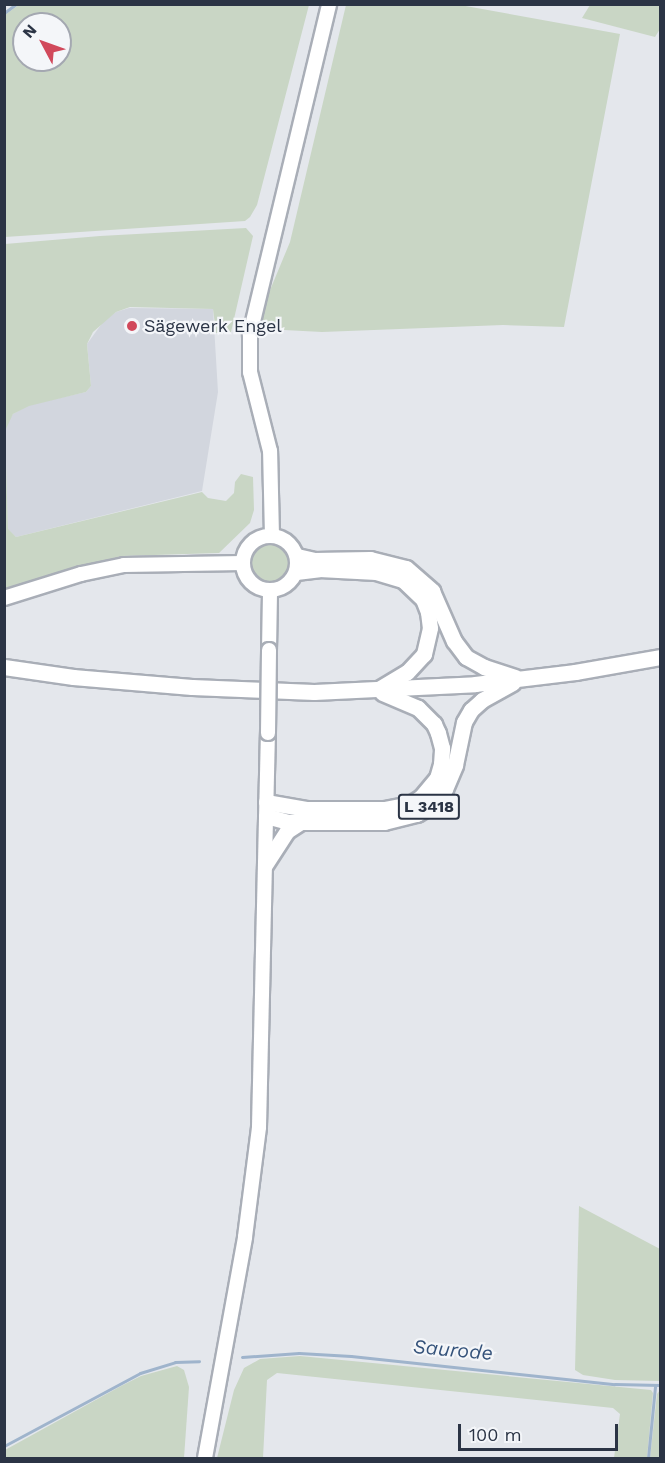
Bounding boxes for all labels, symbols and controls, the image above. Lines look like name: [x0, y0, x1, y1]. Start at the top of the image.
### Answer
north arrow: [12, 12, 72, 72]
text: N: [18, 20, 41, 42]
place label: Sägewerk Engel: [144, 315, 282, 337]
marker: Sägewerk Engel: [125, 319, 139, 333]
road number: L 3418: [398, 794, 460, 820]
water label: Saurode: [412, 1335, 494, 1365]
scale bar: [461, 1412, 622, 1450]
text: 100 m: [469, 1424, 522, 1445]

